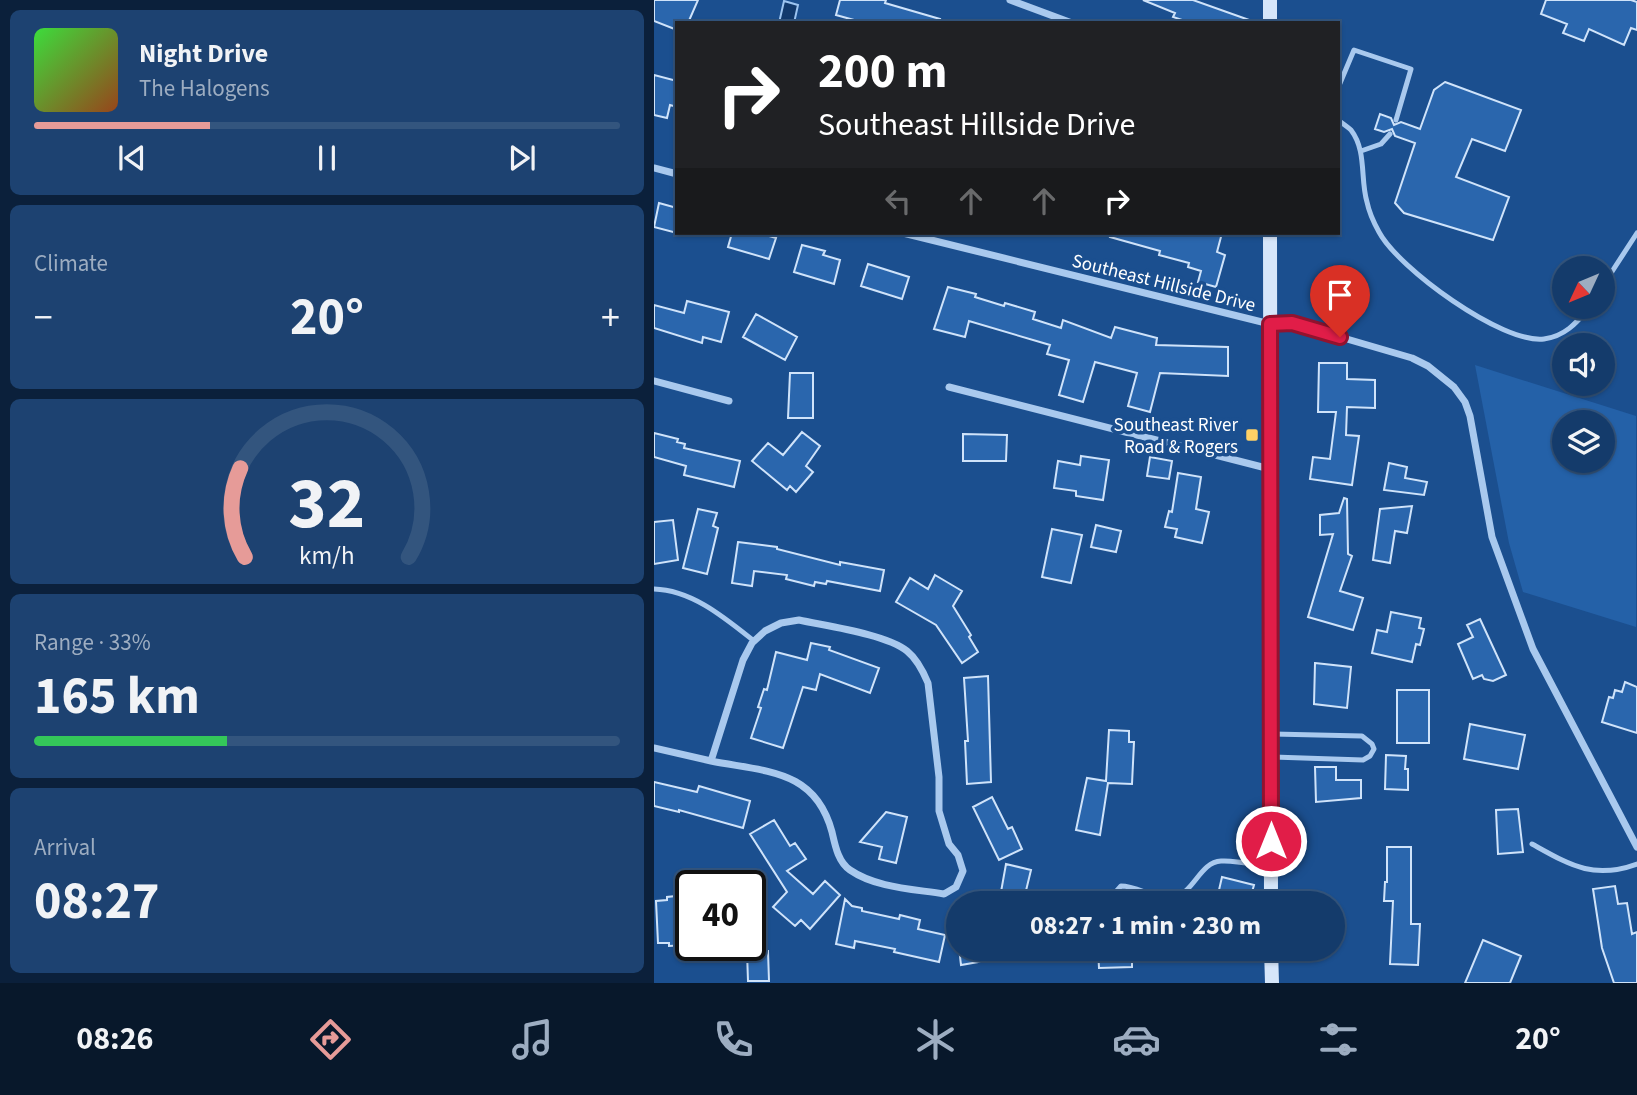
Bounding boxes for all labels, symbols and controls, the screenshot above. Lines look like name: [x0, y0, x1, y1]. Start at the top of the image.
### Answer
text: Night Drive: [139, 35, 268, 72]
text: 200 m: [818, 37, 947, 107]
icon: right: [703, 49, 794, 140]
text: The Halogens: [139, 72, 270, 105]
text: Southeast Hillside Drive: [818, 102, 1135, 148]
icon: previous: [113, 139, 151, 177]
icon: pause: [308, 139, 346, 177]
icon: next: [503, 139, 541, 177]
icon: left: [879, 182, 917, 220]
icon: ahead: [952, 182, 990, 220]
icon: ahead: [1025, 182, 1063, 220]
icon: right: [1098, 182, 1136, 220]
text: Climate: [34, 247, 108, 280]
street label: Southeast Hillside Drive: [1069, 248, 1258, 319]
north arrow: [1552, 256, 1615, 318]
map controls: [1552, 256, 1615, 473]
pin: [1310, 265, 1370, 337]
icon: arrive: [1321, 276, 1359, 314]
text: 20°: [290, 281, 364, 355]
text: −: [34, 291, 53, 345]
text: +: [601, 291, 620, 345]
button: sound: [1552, 333, 1615, 396]
button: layers: [1552, 410, 1615, 473]
place label: Southeast River Road & Rogers: [1114, 412, 1238, 461]
marker: Southeast River Road & Rogers: [1244, 427, 1260, 443]
text: 32: [289, 453, 365, 557]
text: km/h: [299, 538, 355, 574]
text: Range · 33%: [34, 626, 151, 659]
text: 165 km: [34, 660, 200, 734]
position arrow: [1234, 804, 1308, 878]
text: Arrival: [34, 831, 96, 864]
text: 08:27: [34, 865, 159, 939]
speed limit sign: 40: [675, 870, 766, 961]
text: 08:27 · 1 min · 230 m: [1030, 907, 1261, 944]
icon: directions: [306, 1015, 355, 1064]
icon: music: [508, 1015, 557, 1064]
icon: phone: [709, 1015, 758, 1064]
icon: climate: [911, 1015, 960, 1064]
icon: car: [1112, 1015, 1161, 1064]
icon: filters: [1314, 1015, 1363, 1064]
text: 08:26: [76, 1016, 153, 1062]
text: 20°: [1515, 1016, 1561, 1062]

